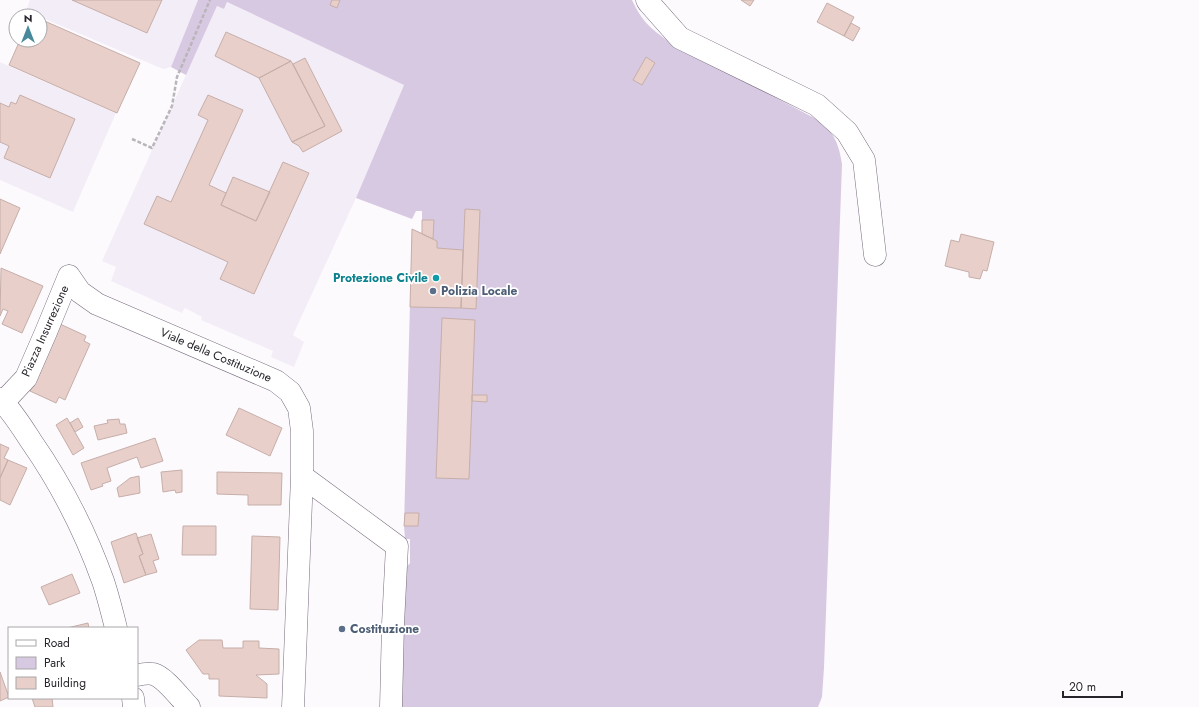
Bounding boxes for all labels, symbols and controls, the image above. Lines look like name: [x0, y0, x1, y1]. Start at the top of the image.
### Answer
north arrow: [8, 8, 48, 48]
text: N: [24, 10, 32, 26]
place label: Protezione Civile: [333, 269, 428, 287]
marker: Protezione Civile: [431, 273, 441, 283]
street label: Piazza Insurrezione: [17, 282, 73, 380]
place label: Polizia Locale: [441, 282, 517, 300]
marker: Polizia Locale: [428, 286, 438, 296]
street label: Viale della Costituzione: [157, 323, 275, 387]
place label: Costituzione: [350, 620, 419, 638]
marker: Costituzione: [337, 624, 347, 634]
legend: [8, 627, 138, 699]
text: Road: [44, 634, 70, 652]
text: Park: [44, 654, 66, 672]
scale bar: [1063, 673, 1122, 699]
text: Building: [44, 674, 86, 692]
text: 20 m: [1069, 678, 1096, 696]

